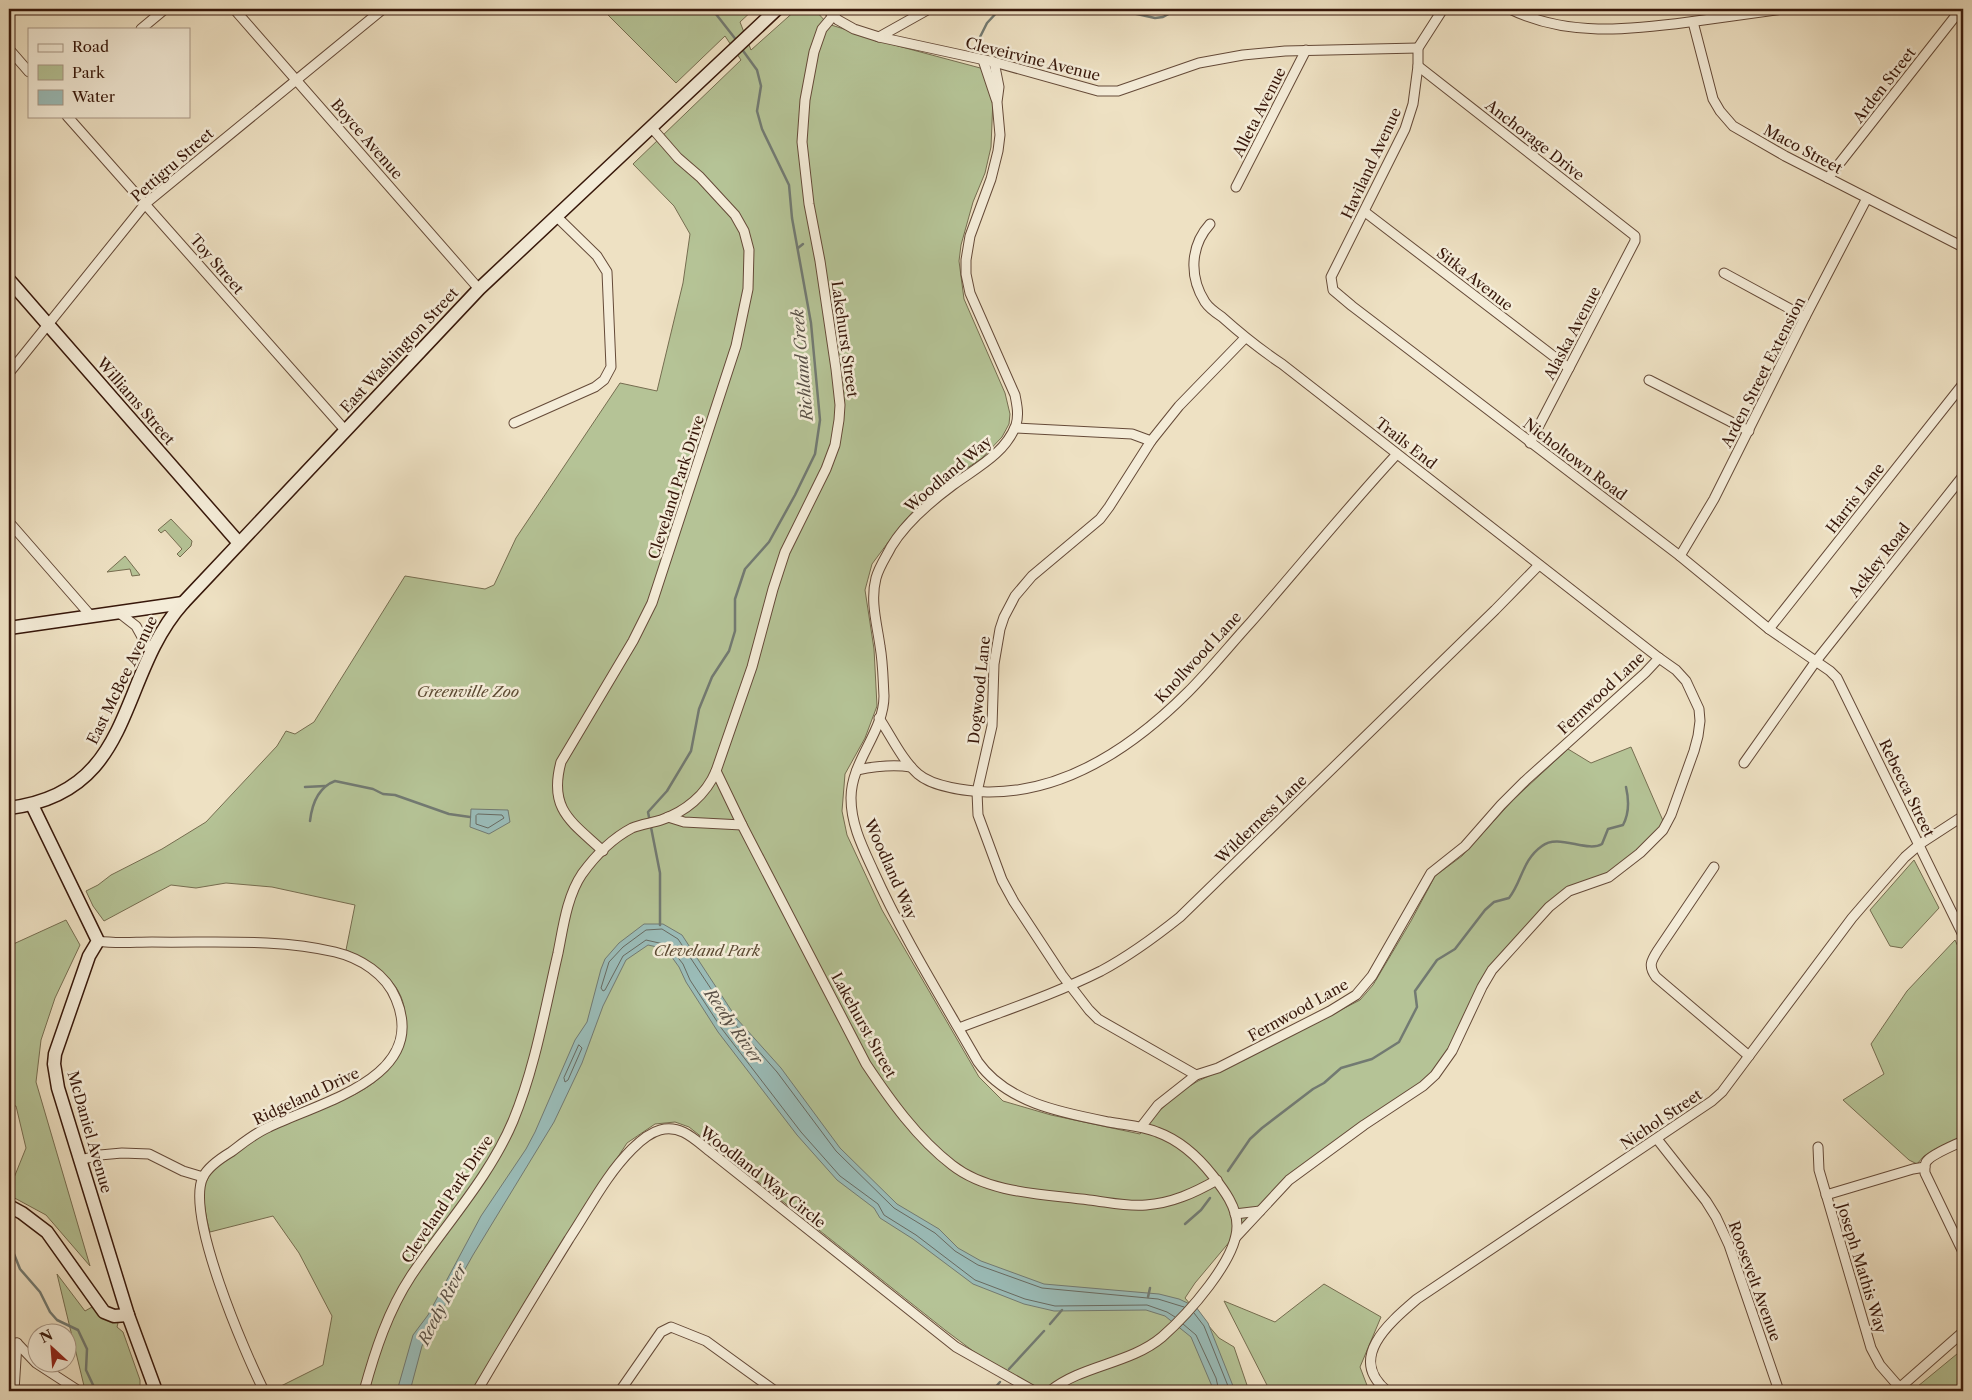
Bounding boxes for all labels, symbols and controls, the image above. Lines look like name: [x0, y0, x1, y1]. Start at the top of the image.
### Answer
legend: [28, 28, 190, 118]
street label: Cleveirvine Avenue: [964, 33, 1102, 85]
text: Road: [72, 37, 109, 56]
street label: Arden Street: [1848, 43, 1920, 127]
text: Park: [72, 63, 106, 82]
street label: Alleta Avenue: [1228, 64, 1290, 161]
text: Water: [71, 87, 116, 106]
street label: Boyce Avenue: [327, 95, 407, 183]
street label: Anchorage Drive: [1481, 95, 1588, 185]
street label: Haviland Avenue: [1337, 104, 1405, 222]
street label: Maco Street: [1760, 120, 1846, 178]
street label: Pettigru Street: [127, 124, 218, 206]
street label: Toy Street: [186, 230, 249, 298]
street label: Sitka Avenue: [1433, 243, 1517, 315]
street label: Lakehurst Street: [827, 280, 863, 399]
street label: East Washington Street: [336, 283, 463, 417]
street label: Alaska Avenue: [1539, 283, 1605, 384]
street label: Arden Street Extension: [1716, 293, 1810, 451]
water label: Richland Creek: [787, 308, 817, 424]
street label: Williams Street: [92, 353, 180, 449]
street label: Cleveland Park Drive: [644, 413, 708, 561]
street label: Trails End: [1371, 413, 1441, 473]
street label: Nicholtown Road: [1519, 414, 1631, 504]
street label: Woodland Way: [900, 432, 996, 517]
street label: Harris Lane: [1822, 459, 1888, 537]
street label: Ackley Road: [1844, 519, 1914, 602]
street label: Knollwood Lane: [1151, 607, 1245, 707]
street label: East McBee Avenue: [83, 613, 161, 747]
street label: Dogwood Lane: [964, 635, 994, 745]
street label: Fernwood Lane: [1554, 648, 1648, 738]
park label: Greenville Zoo: [417, 682, 519, 701]
street label: Rebecca Street: [1875, 736, 1939, 841]
street label: Wilderness Lane: [1211, 771, 1311, 868]
street label: Woodland Way: [860, 815, 922, 923]
park label: Cleveland Park: [654, 941, 760, 960]
street label: Lakehurst Street: [827, 969, 901, 1082]
street label: Fernwood Lane: [1244, 975, 1352, 1045]
water label: Reedy River: [699, 983, 768, 1069]
street label: Ridgeland Drive: [250, 1063, 362, 1129]
street label: McDaniel Avenue: [63, 1069, 117, 1195]
street label: Nichol Street: [1617, 1084, 1706, 1153]
street label: Woodland Way Circle: [695, 1121, 830, 1232]
street label: Cleveland Park Drive: [397, 1131, 497, 1267]
street label: Joseph Mathis Way: [1833, 1199, 1891, 1336]
street label: Roosevelt Avenue: [1724, 1218, 1786, 1344]
water label: Reedy River: [412, 1259, 472, 1350]
north arrow: [28, 1322, 78, 1372]
text: N: [37, 1326, 56, 1347]

